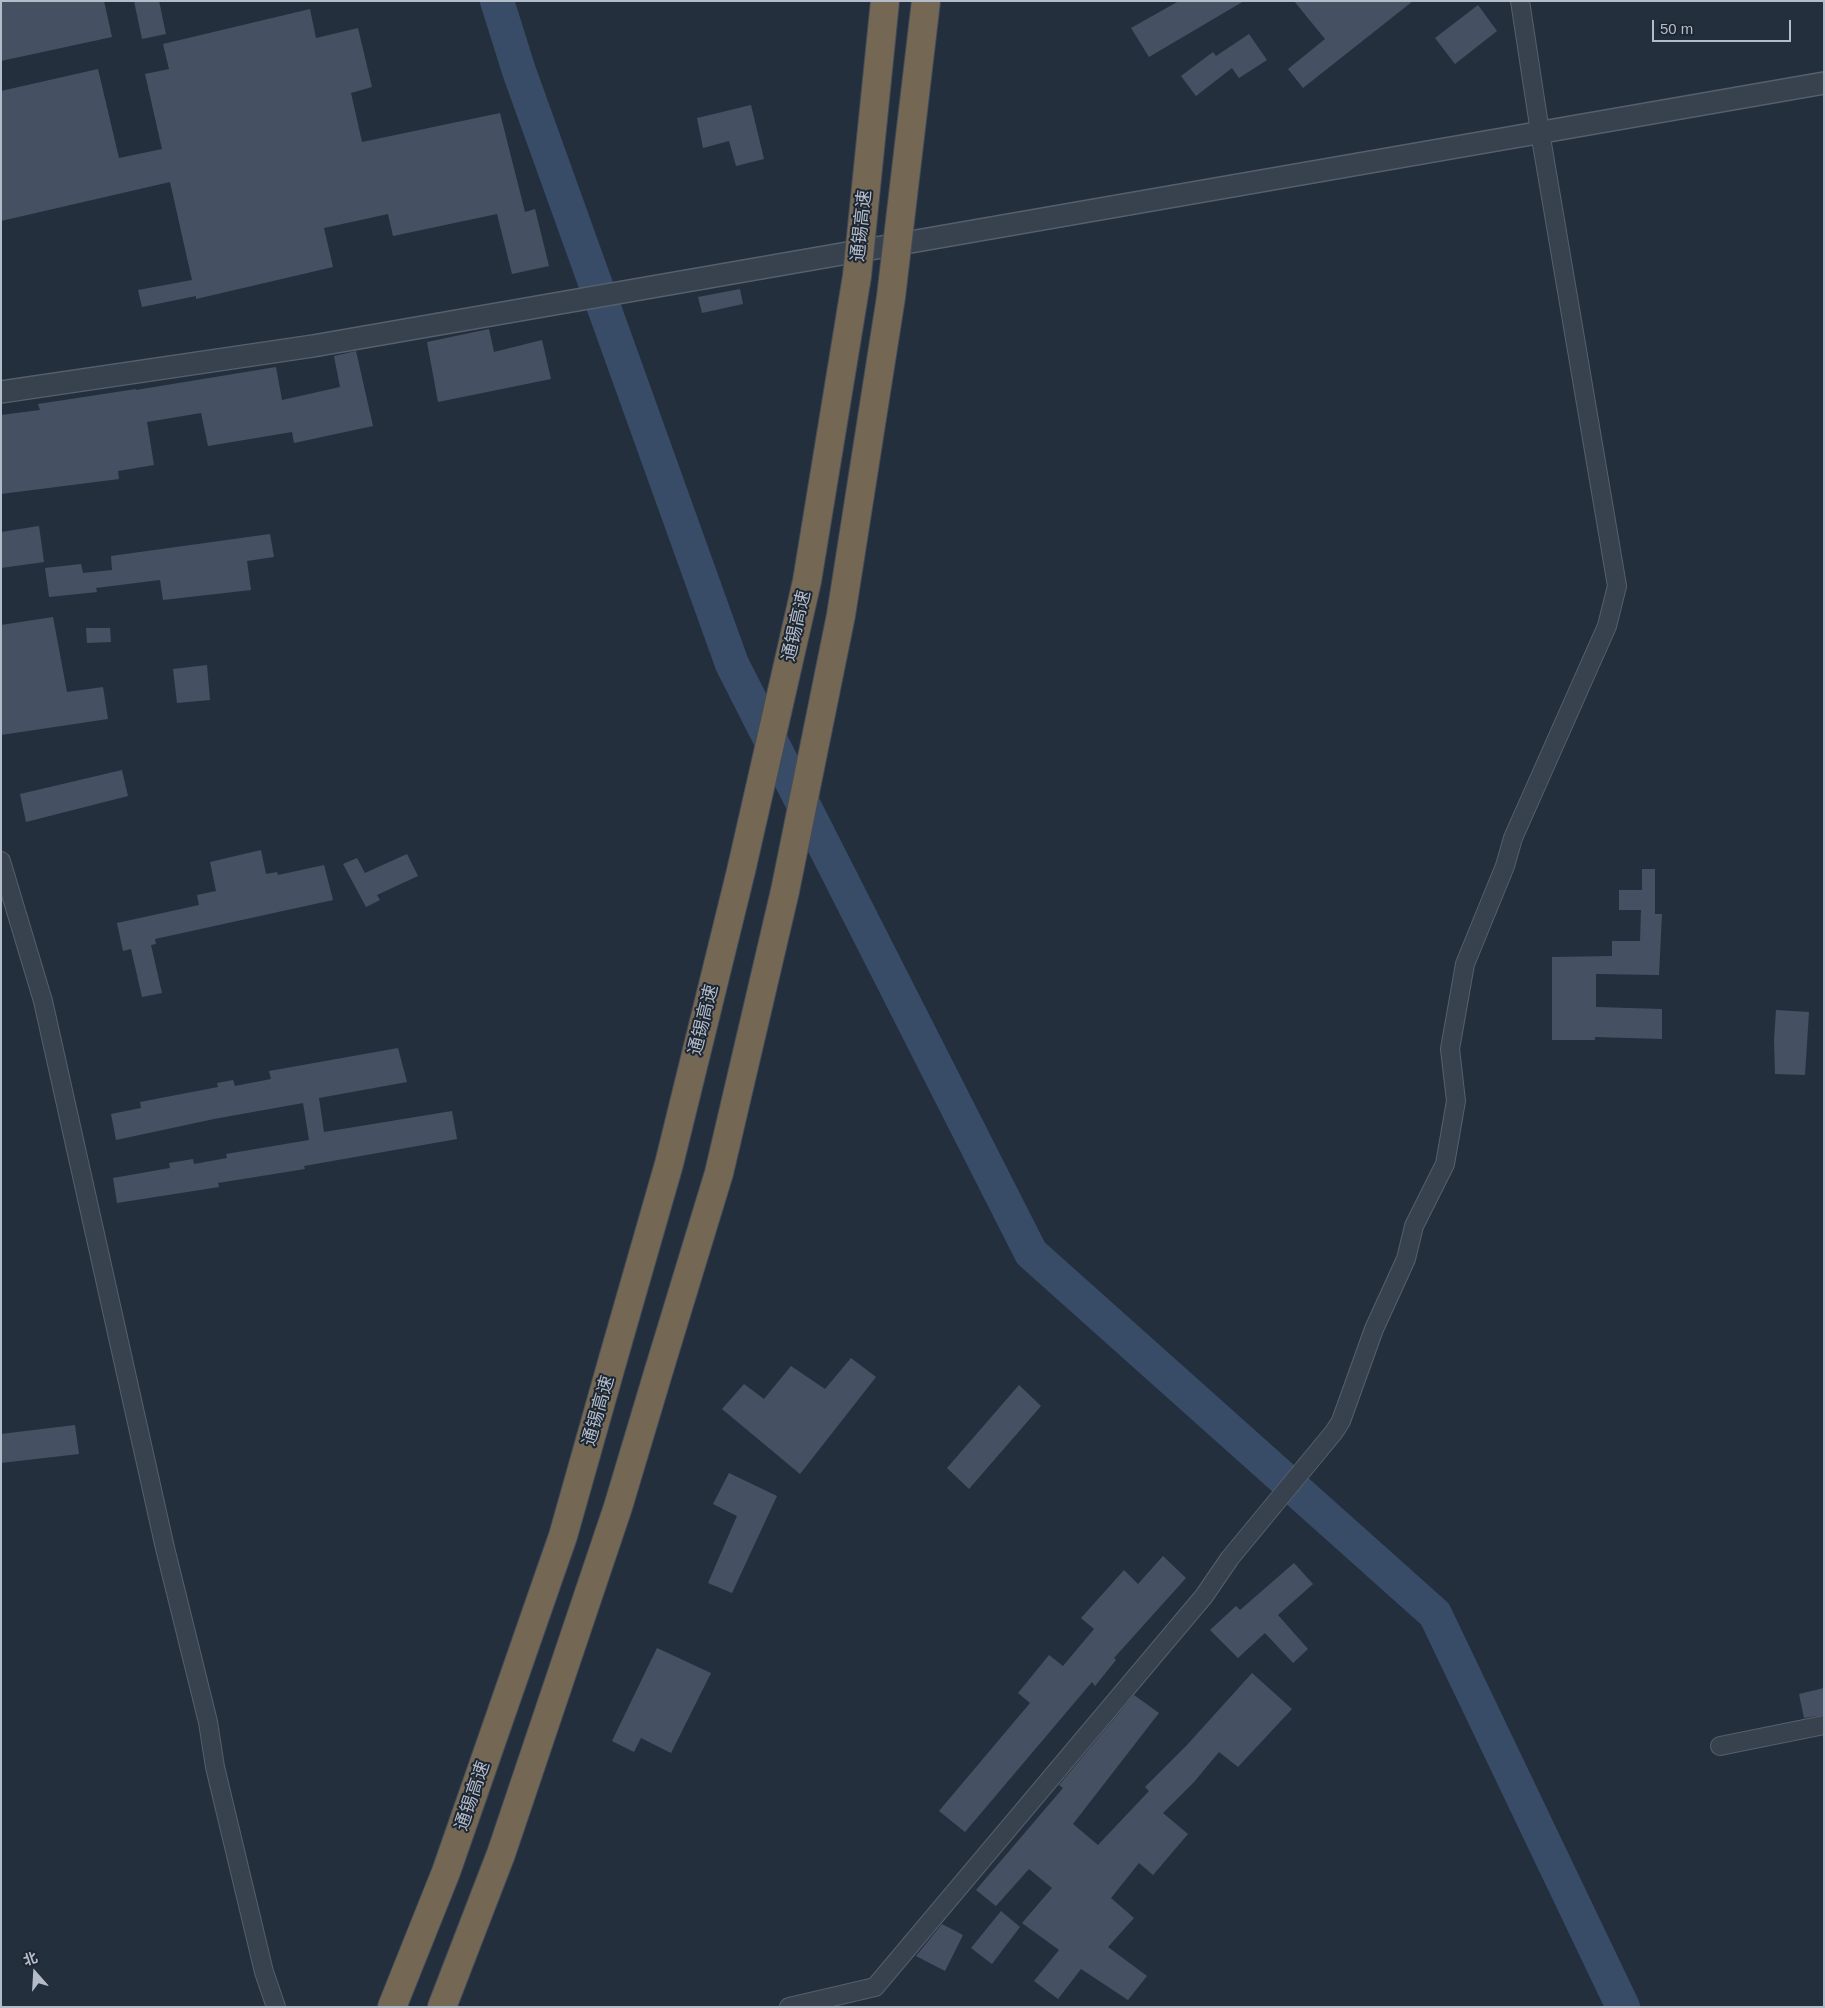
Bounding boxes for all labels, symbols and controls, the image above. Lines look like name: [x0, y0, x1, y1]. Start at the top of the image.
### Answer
scale bar: [1655, 10, 1794, 42]
text: 50 m: [1660, 20, 1693, 37]
street label: 通锡高速: [847, 189, 877, 263]
street label: 通锡高速: [778, 588, 816, 664]
street label: 通锡高速: [685, 982, 723, 1058]
street label: 通锡高速: [579, 1373, 619, 1449]
street label: 通锡高速: [451, 1758, 495, 1834]
north arrow: [10, 1948, 60, 1998]
text: 北: [21, 1949, 39, 1969]

